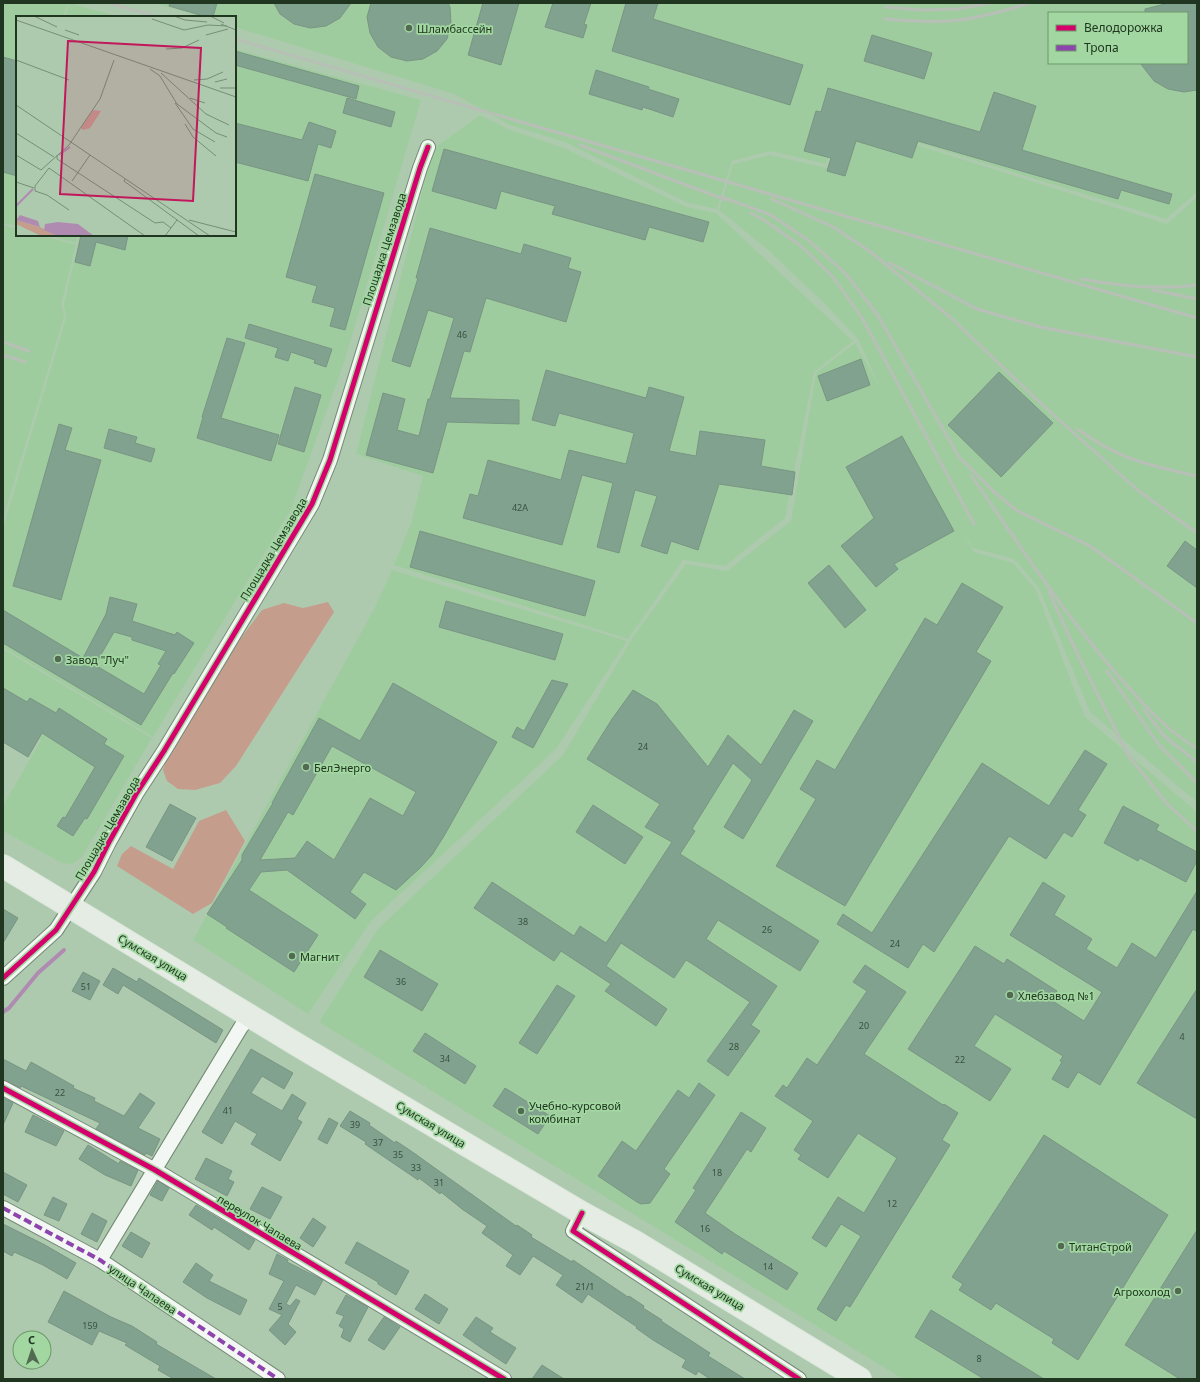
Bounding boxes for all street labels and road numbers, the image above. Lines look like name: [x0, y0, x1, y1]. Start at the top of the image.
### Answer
street label: Площадка Цемзавода: [359, 191, 409, 307]
street label: Площадка Цемзавода: [236, 495, 310, 603]
street label: Площадка Цемзавода: [71, 773, 143, 883]
street label: Сумская улица: [115, 930, 191, 984]
street label: Сумская улица: [393, 1097, 469, 1151]
street label: переулок Чапаева: [215, 1191, 305, 1253]
street label: Сумская улица: [672, 1260, 748, 1314]
street label: улица Чапаева: [106, 1261, 180, 1317]

